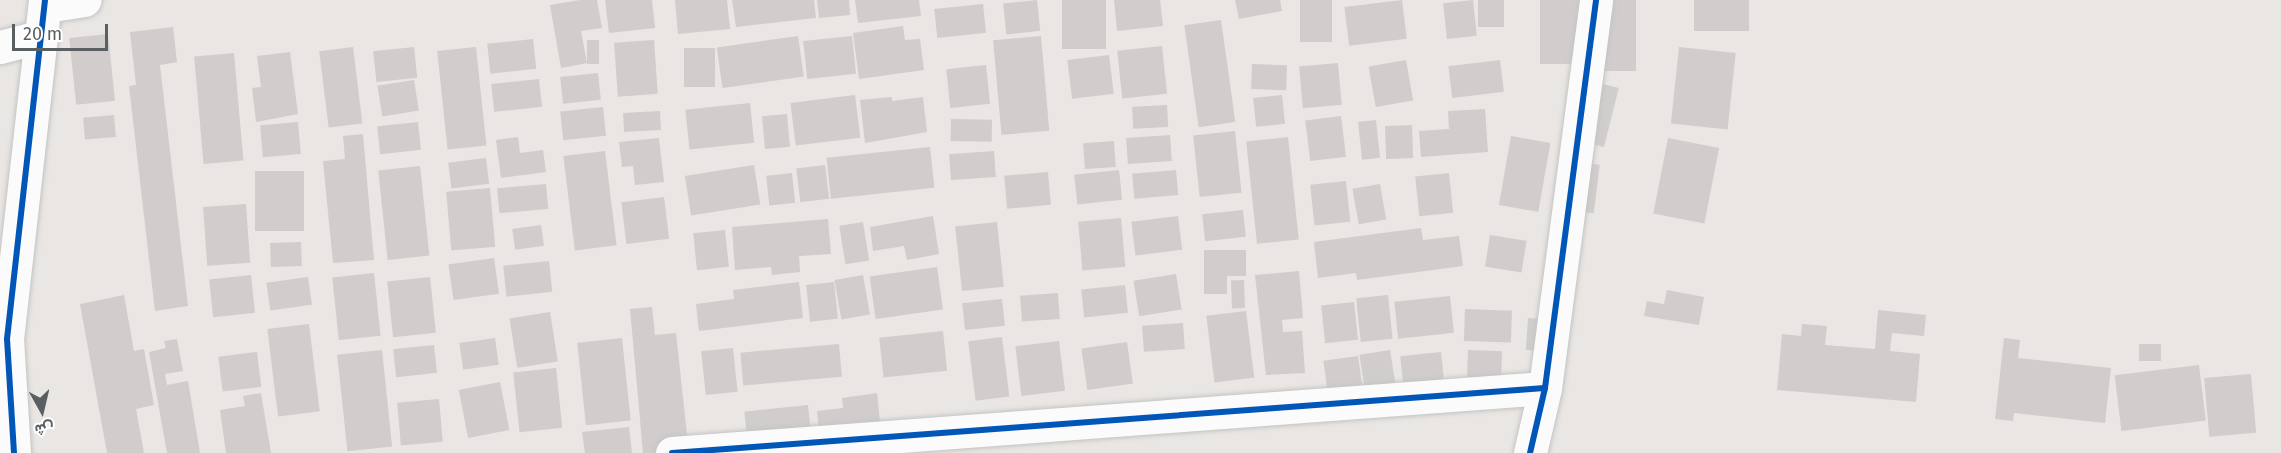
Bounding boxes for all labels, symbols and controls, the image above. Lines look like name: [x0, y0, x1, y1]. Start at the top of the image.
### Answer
scale bar: [15, 12, 111, 50]
text: 20 m: [23, 23, 62, 45]
north arrow: [12, 381, 72, 441]
text: ش: [34, 419, 55, 440]

